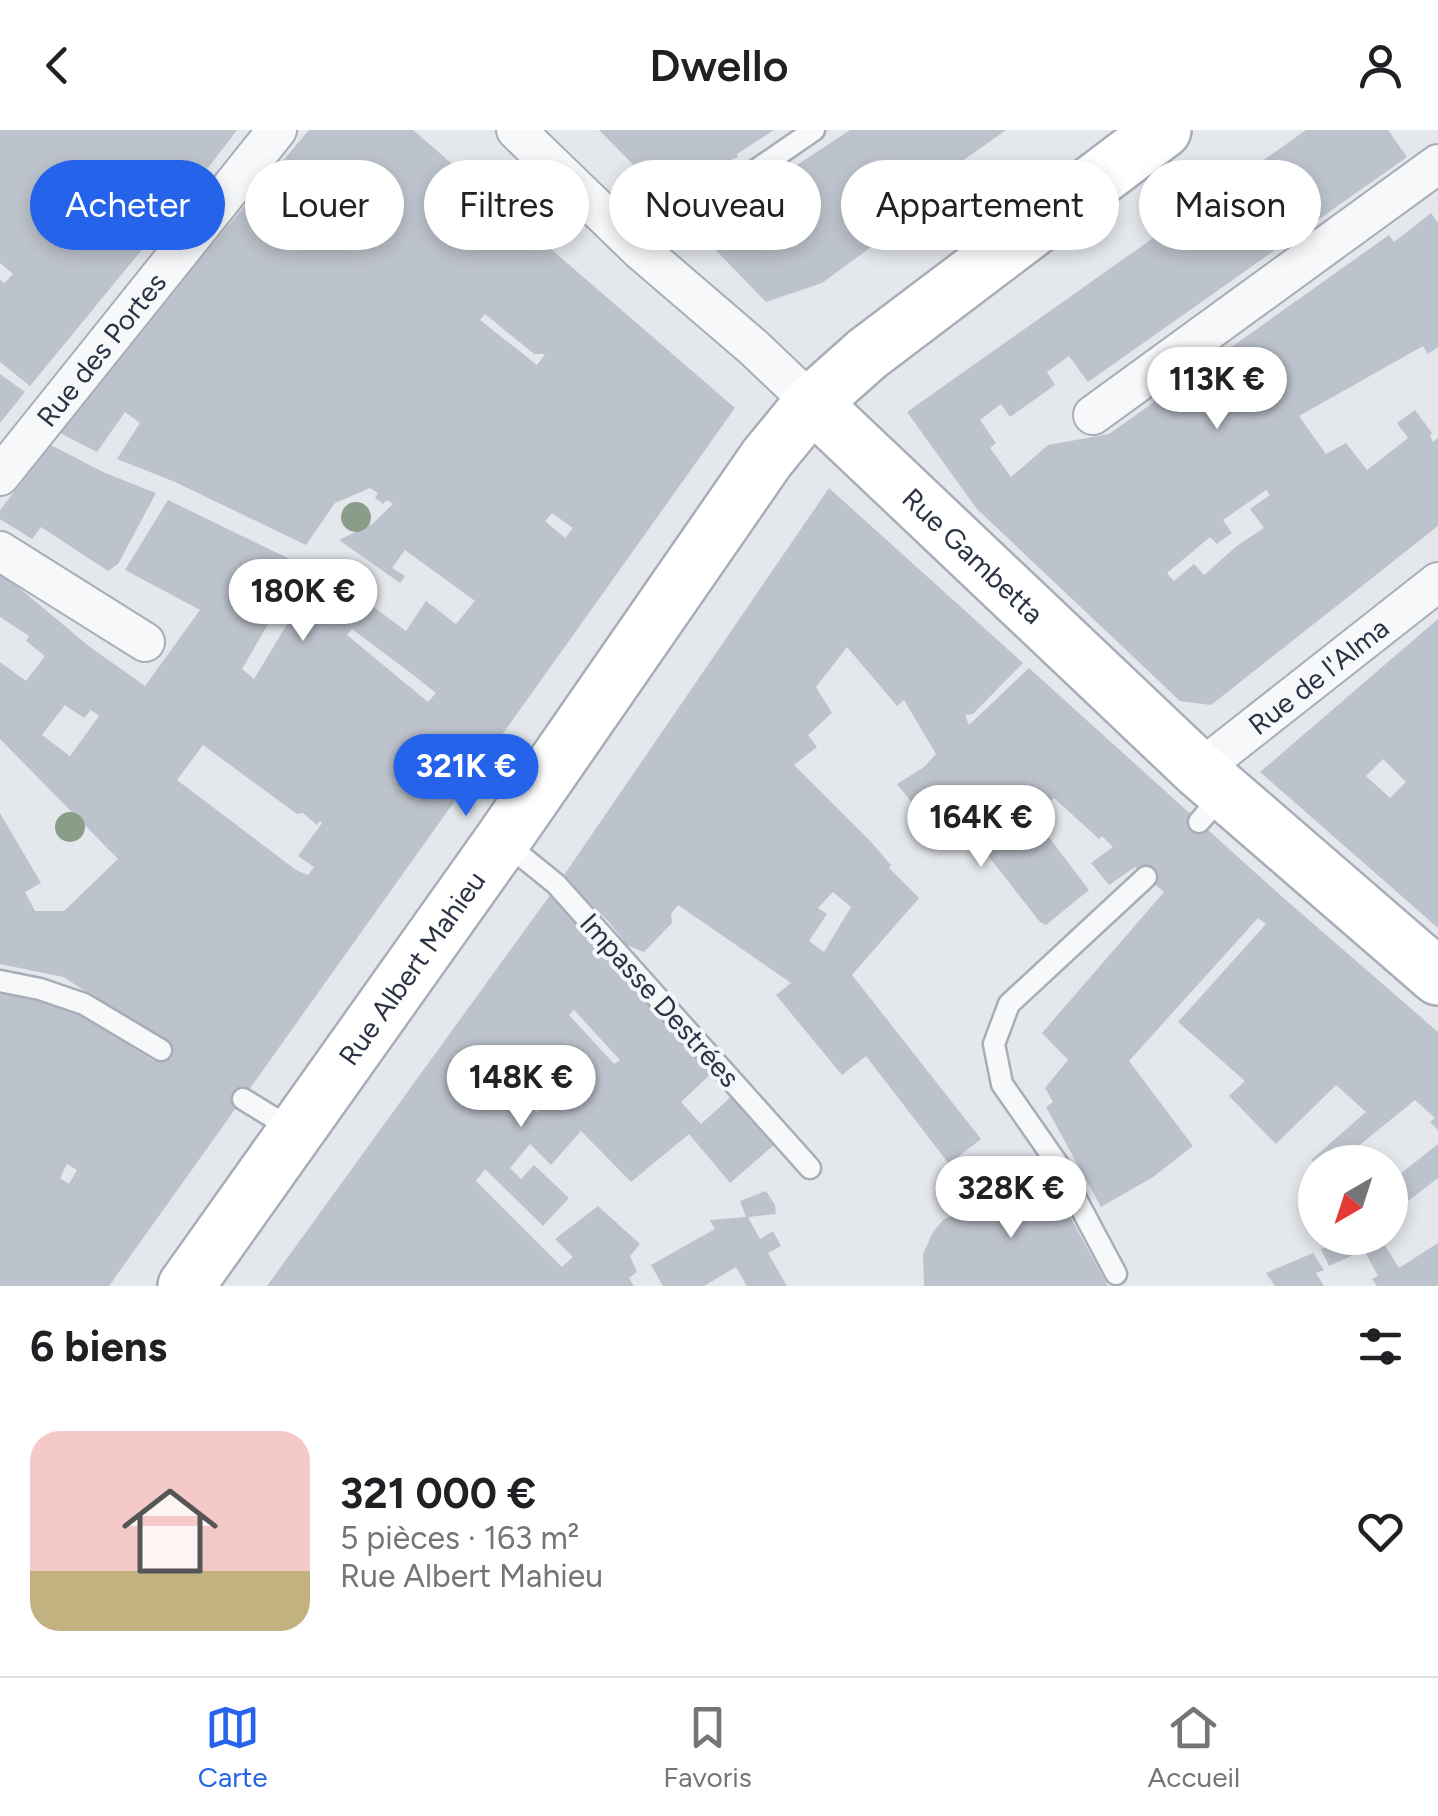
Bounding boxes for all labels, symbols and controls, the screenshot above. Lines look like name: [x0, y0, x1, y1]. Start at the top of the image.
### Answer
icon: back: [30, 38, 85, 93]
text: Dwello: [649, 38, 789, 92]
icon: person: [1353, 38, 1408, 93]
chip: Acheter: [30, 160, 225, 250]
chip: Louer: [245, 160, 404, 250]
chip: Filtres: [424, 160, 589, 250]
chip: Nouveau: [609, 160, 821, 250]
chip: Appartement: [841, 160, 1119, 250]
chip: Maison: [1139, 160, 1321, 250]
street label: Rue des Portes: [29, 266, 173, 433]
pin: 113K €: [1136, 347, 1298, 432]
text: 113K €: [1169, 360, 1265, 398]
street label: Rue Gambetta: [895, 481, 1051, 631]
pin: 180K €: [222, 559, 384, 644]
text: 180K €: [251, 572, 356, 610]
street label: Rue de l'Alma: [1242, 610, 1395, 742]
pin: 321K €: [385, 734, 547, 819]
text: 321K €: [416, 747, 517, 785]
pin: 164K €: [900, 785, 1062, 870]
text: 164K €: [929, 798, 1033, 836]
street label: Rue Albert Mahieu: [331, 864, 492, 1072]
street label: Impasse Destrées: [573, 906, 747, 1094]
pin: 148K €: [440, 1045, 602, 1130]
text: 148K €: [469, 1058, 573, 1096]
north arrow: [1298, 1145, 1408, 1255]
map controls: [1298, 1145, 1408, 1255]
pin: 328K €: [930, 1156, 1092, 1241]
text: 328K €: [957, 1169, 1065, 1207]
icon: filters: [1353, 1319, 1408, 1374]
text: 6 biens: [30, 1321, 167, 1372]
text: 321 000 €: [340, 1468, 536, 1519]
icon: home: [110, 1471, 230, 1591]
icon: heart: [1353, 1504, 1408, 1559]
text: 5 pièces · 163 m²: [340, 1519, 579, 1557]
text: Rue Albert Mahieu: [340, 1557, 603, 1595]
tab: Carte: [198, 1700, 268, 1794]
tab: Favoris: [663, 1700, 752, 1794]
tab: Accueil: [1148, 1700, 1240, 1794]

